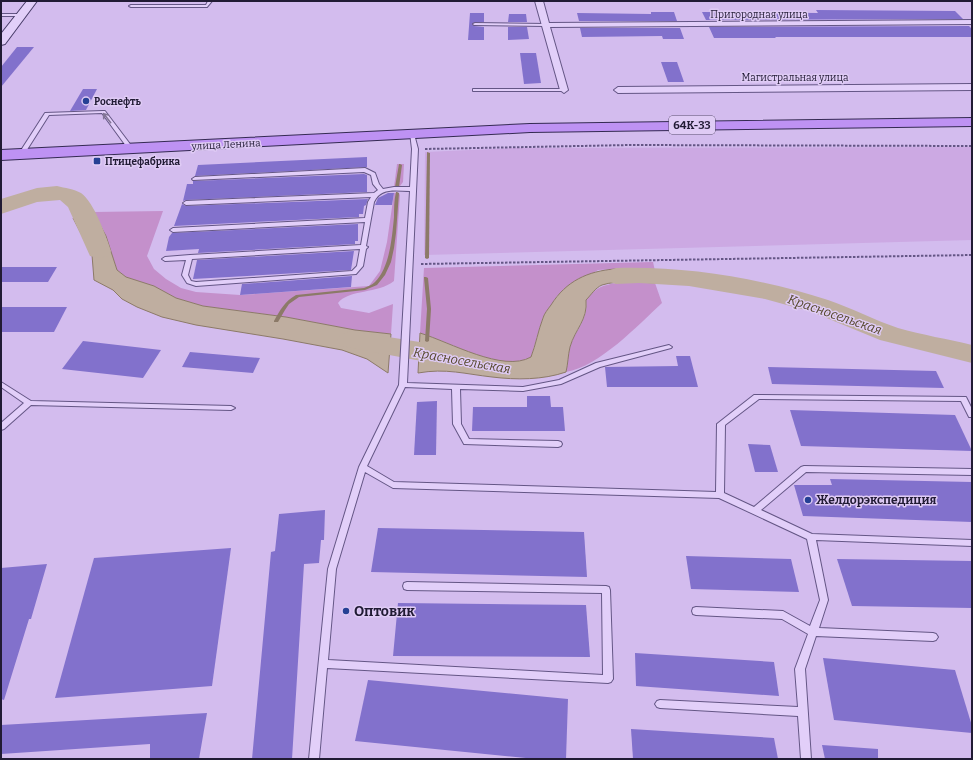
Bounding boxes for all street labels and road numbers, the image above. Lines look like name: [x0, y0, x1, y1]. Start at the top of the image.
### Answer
street label: Пригородная улица: [710, 9, 808, 21]
street label: Магистральная улица: [741, 72, 849, 84]
road number: 64К-33: [669, 116, 715, 134]
street label: улица Ленина: [190, 137, 261, 153]

